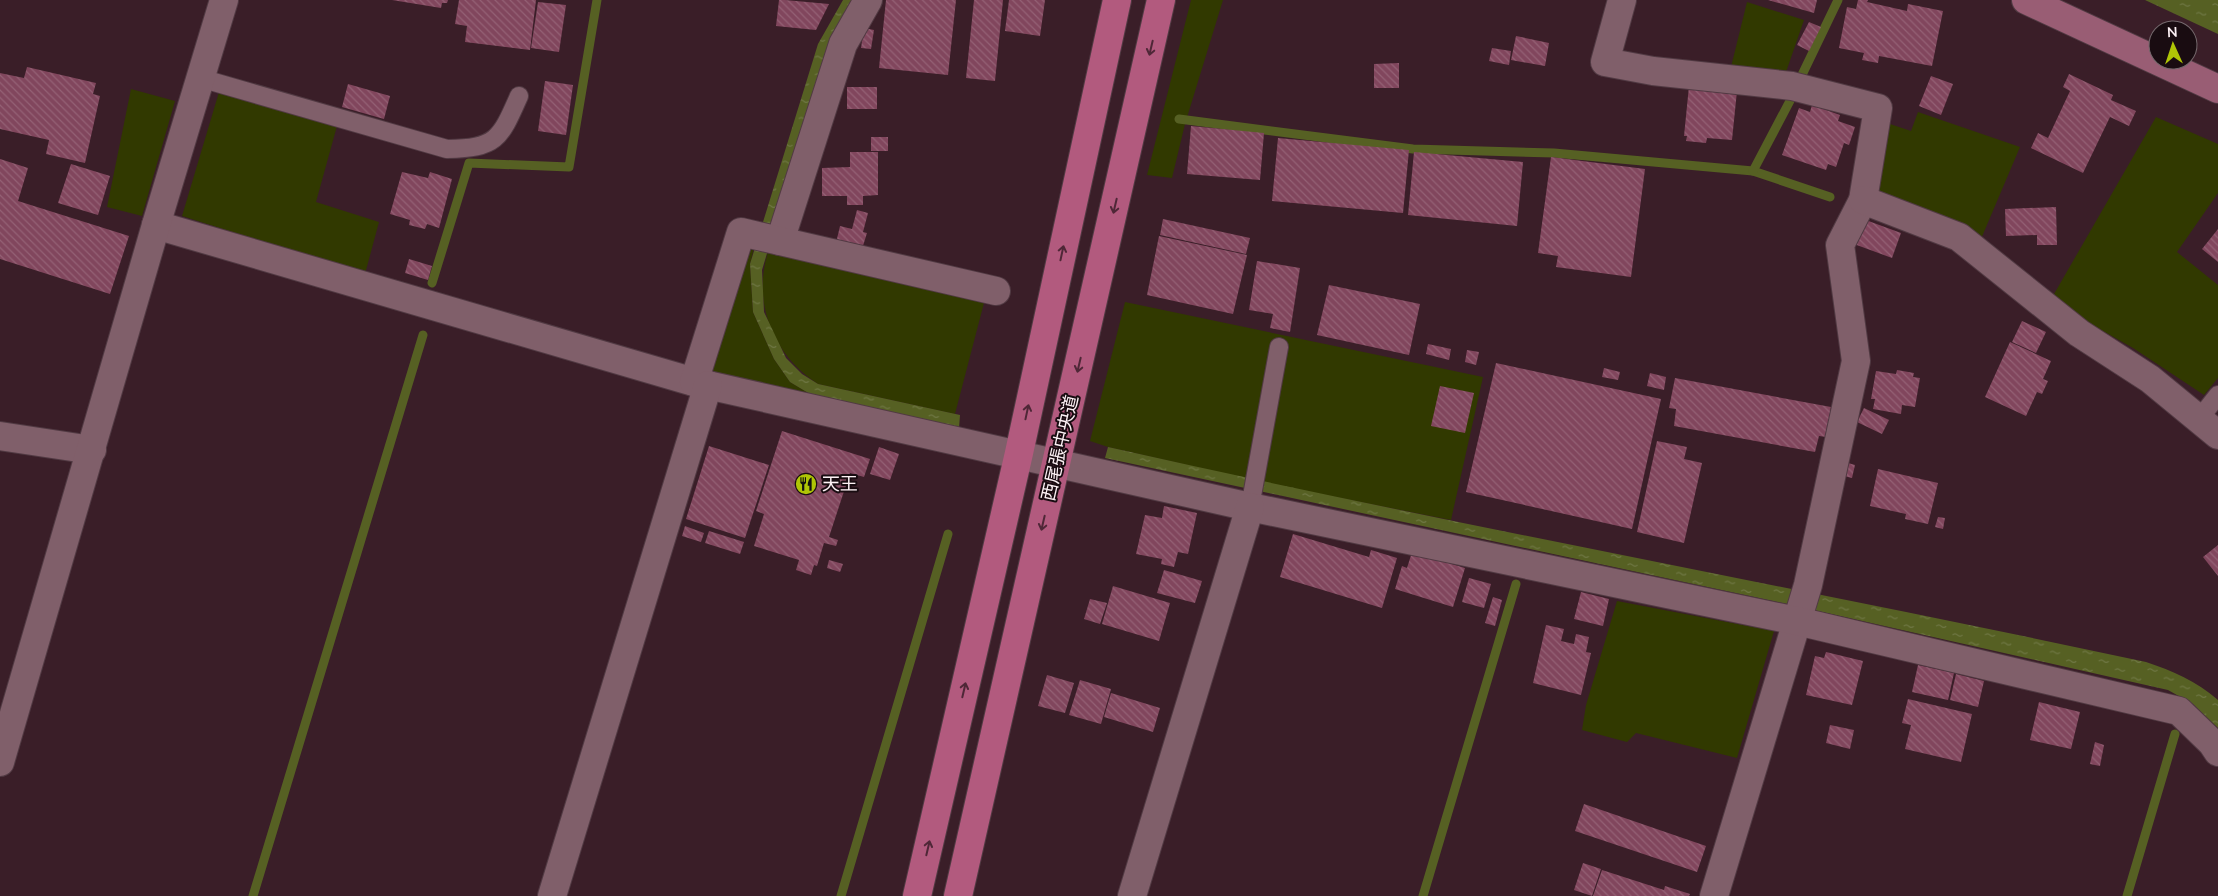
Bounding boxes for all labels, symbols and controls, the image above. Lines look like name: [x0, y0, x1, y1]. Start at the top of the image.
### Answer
north arrow: [2148, 20, 2198, 70]
text: N: [2167, 23, 2178, 41]
one-way arrow: [1146, 39, 1155, 55]
one-way arrow: [1110, 198, 1119, 214]
one-way arrow: [1058, 246, 1067, 262]
one-way arrow: [1074, 356, 1083, 372]
street label: 西尾張中央道: [1036, 393, 1083, 503]
one-way arrow: [1023, 405, 1033, 421]
restaurant icon: 天王: [794, 472, 818, 496]
place label: 天王: [822, 472, 858, 495]
one-way arrow: [1038, 515, 1047, 531]
one-way arrow: [960, 683, 969, 699]
one-way arrow: [924, 841, 933, 857]

